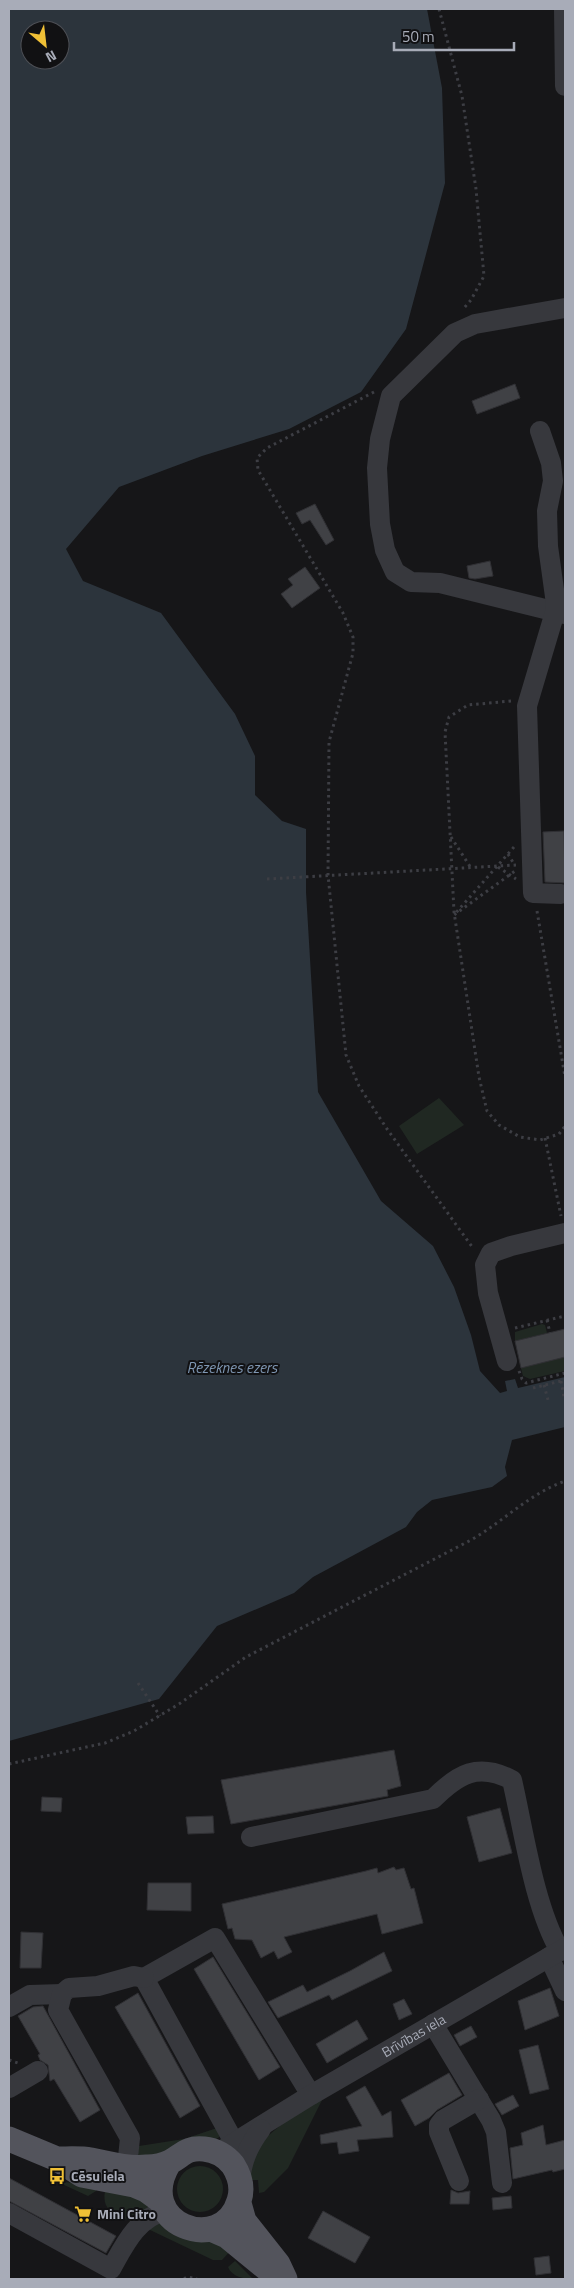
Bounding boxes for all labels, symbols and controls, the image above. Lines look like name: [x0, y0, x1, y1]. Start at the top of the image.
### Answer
north arrow: [20, 20, 70, 70]
scale bar: [394, 20, 514, 52]
text: 50 m: [402, 25, 435, 48]
text: N: [42, 45, 61, 68]
water label: Rēzeknes ezers: [187, 1356, 279, 1379]
street label: Brīvības iela: [378, 2008, 449, 2062]
place label: Cēsu iela: [71, 2165, 125, 2186]
bus stop icon: Cēsu iela: [47, 2166, 67, 2186]
place label: Mini Citro: [97, 2203, 156, 2224]
supermarket icon: Mini Citro: [73, 2204, 93, 2224]

